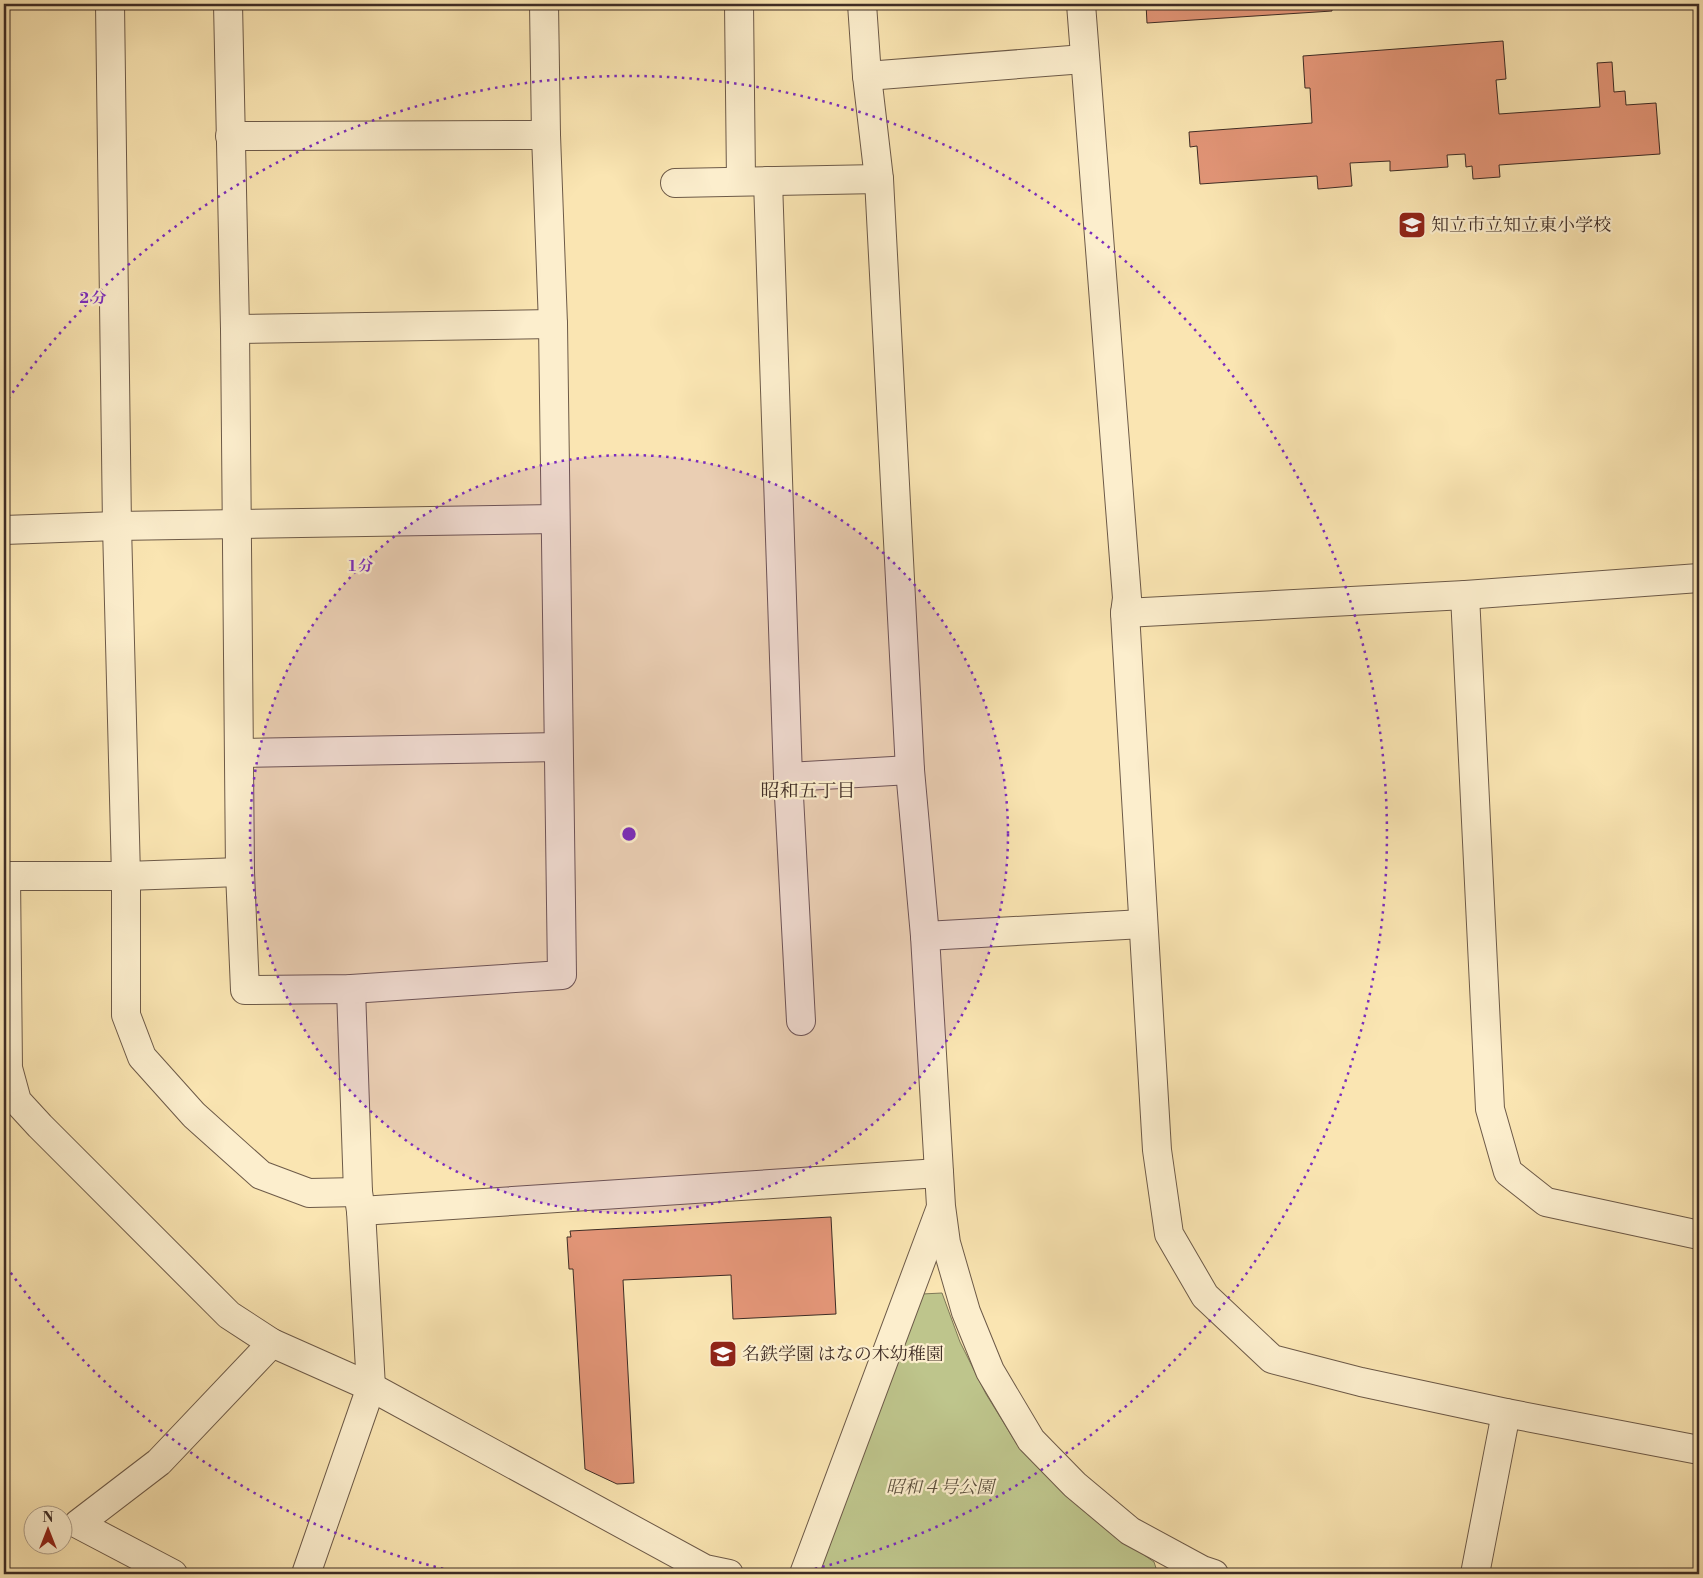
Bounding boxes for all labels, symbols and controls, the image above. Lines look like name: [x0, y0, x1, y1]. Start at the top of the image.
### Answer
school or university icon: 知立市立知立東小学校: [1397, 210, 1427, 240]
place label: 知立市立知立東小学校: [1431, 214, 1611, 237]
text: 2 分: [80, 289, 106, 308]
text: 1 分: [349, 557, 373, 576]
district label: 昭和五丁目: [760, 779, 856, 803]
centre of rings: [620, 825, 638, 843]
school or university icon: 名鉄学園 はなの木幼稚園: [708, 1339, 738, 1369]
place label: 名鉄学園 はなの木幼稚園: [742, 1343, 944, 1366]
park label: 昭和４号公園: [886, 1476, 997, 1499]
north arrow: [22, 1506, 72, 1556]
text: N: [42, 1509, 54, 1527]

